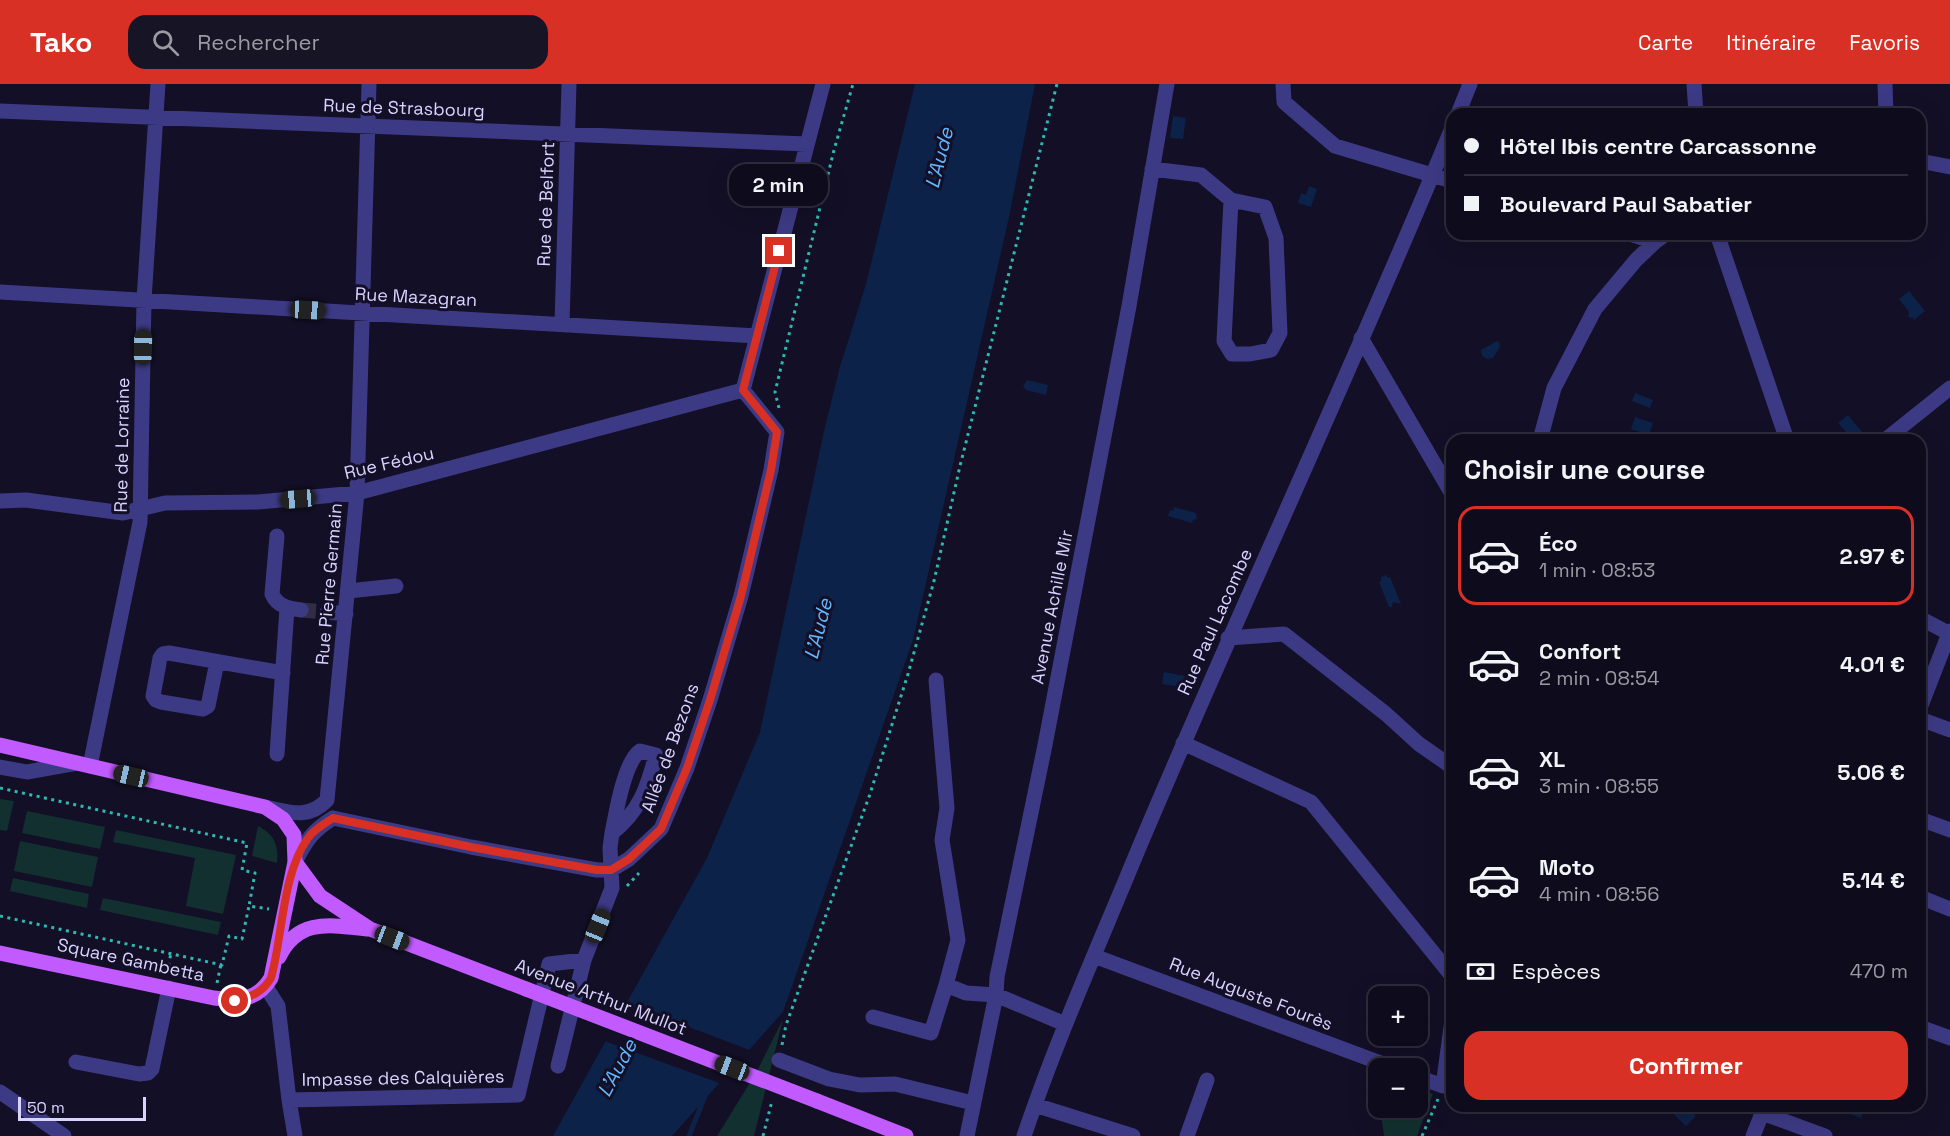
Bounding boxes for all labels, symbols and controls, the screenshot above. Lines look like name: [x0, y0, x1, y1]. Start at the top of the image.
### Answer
search box: [128, 15, 548, 69]
text: Tako: [30, 24, 92, 60]
icon: search: [149, 26, 182, 59]
text: Rechercher: [197, 28, 320, 56]
text: Carte: [1638, 29, 1693, 56]
text: Itinéraire: [1726, 29, 1816, 56]
text: Favoris: [1849, 29, 1920, 56]
street label: Rue de Strasbourg: [323, 93, 485, 122]
water label: L'Aude: [919, 124, 959, 191]
text: Hôtel Ibis centre Carcassonne: [1500, 132, 1817, 160]
street label: Rue de Belfort: [532, 141, 559, 267]
callout: 2 min: [730, 164, 828, 206]
text: 2 min: [753, 172, 804, 198]
text: Boulevard Paul Sabatier: [1500, 190, 1752, 218]
route end: [765, 237, 792, 264]
street label: Rue Mazagran: [354, 282, 478, 311]
car: [290, 300, 326, 320]
car: [134, 329, 152, 365]
street label: Rue de Lorraine: [109, 377, 134, 513]
street label: Rue Fédou: [342, 441, 436, 484]
text: Choisir une course: [1464, 452, 1705, 487]
car: [279, 488, 317, 510]
street label: Rue Pierre Germain: [310, 502, 347, 666]
street label: Avenue Achille Mir: [1025, 528, 1078, 686]
icon: car: [1467, 529, 1521, 583]
text: Éco: [1539, 529, 1578, 557]
text: 2.97 €: [1840, 542, 1905, 570]
street label: Rue Paul Lacombe: [1172, 545, 1257, 699]
text: 1 min · 08:53: [1539, 557, 1655, 583]
water label: L'Aude: [798, 595, 838, 662]
icon: car: [1467, 637, 1521, 691]
text: Confort: [1539, 637, 1621, 665]
text: 4.01 €: [1840, 650, 1905, 678]
text: 2 min · 08:54: [1539, 665, 1659, 691]
street label: Allée de Bezons: [635, 680, 704, 816]
icon: car: [1467, 745, 1521, 799]
text: XL: [1539, 745, 1565, 773]
text: 5.06 €: [1837, 758, 1905, 786]
car: [111, 763, 151, 789]
text: 3 min · 08:55: [1539, 773, 1659, 799]
icon: car: [1467, 853, 1521, 907]
text: Moto: [1539, 853, 1595, 881]
text: 5.14 €: [1842, 866, 1905, 894]
text: 4 min · 08:56: [1539, 881, 1660, 907]
car: [583, 906, 613, 946]
car: [372, 923, 412, 953]
street label: Square Gambetta: [55, 933, 207, 986]
street label: Rue Auguste Fourès: [1166, 952, 1336, 1035]
street label: Avenue Arthur Mullot: [512, 953, 690, 1040]
icon: cash: [1464, 955, 1497, 988]
text: Espèces: [1512, 957, 1601, 985]
text: 470 m: [1850, 958, 1908, 984]
map controls: [1368, 986, 1428, 1118]
button: +: [1368, 986, 1428, 1046]
route start: [221, 987, 248, 1014]
button: Confirmer: [1464, 1031, 1908, 1100]
water label: L'Aude: [591, 1034, 643, 1101]
car: [712, 1053, 752, 1083]
button: −: [1368, 1058, 1428, 1118]
street label: Impasse des Calquières: [301, 1064, 505, 1091]
scale bar: [18, 1094, 146, 1122]
text: 50 m: [27, 1097, 65, 1118]

